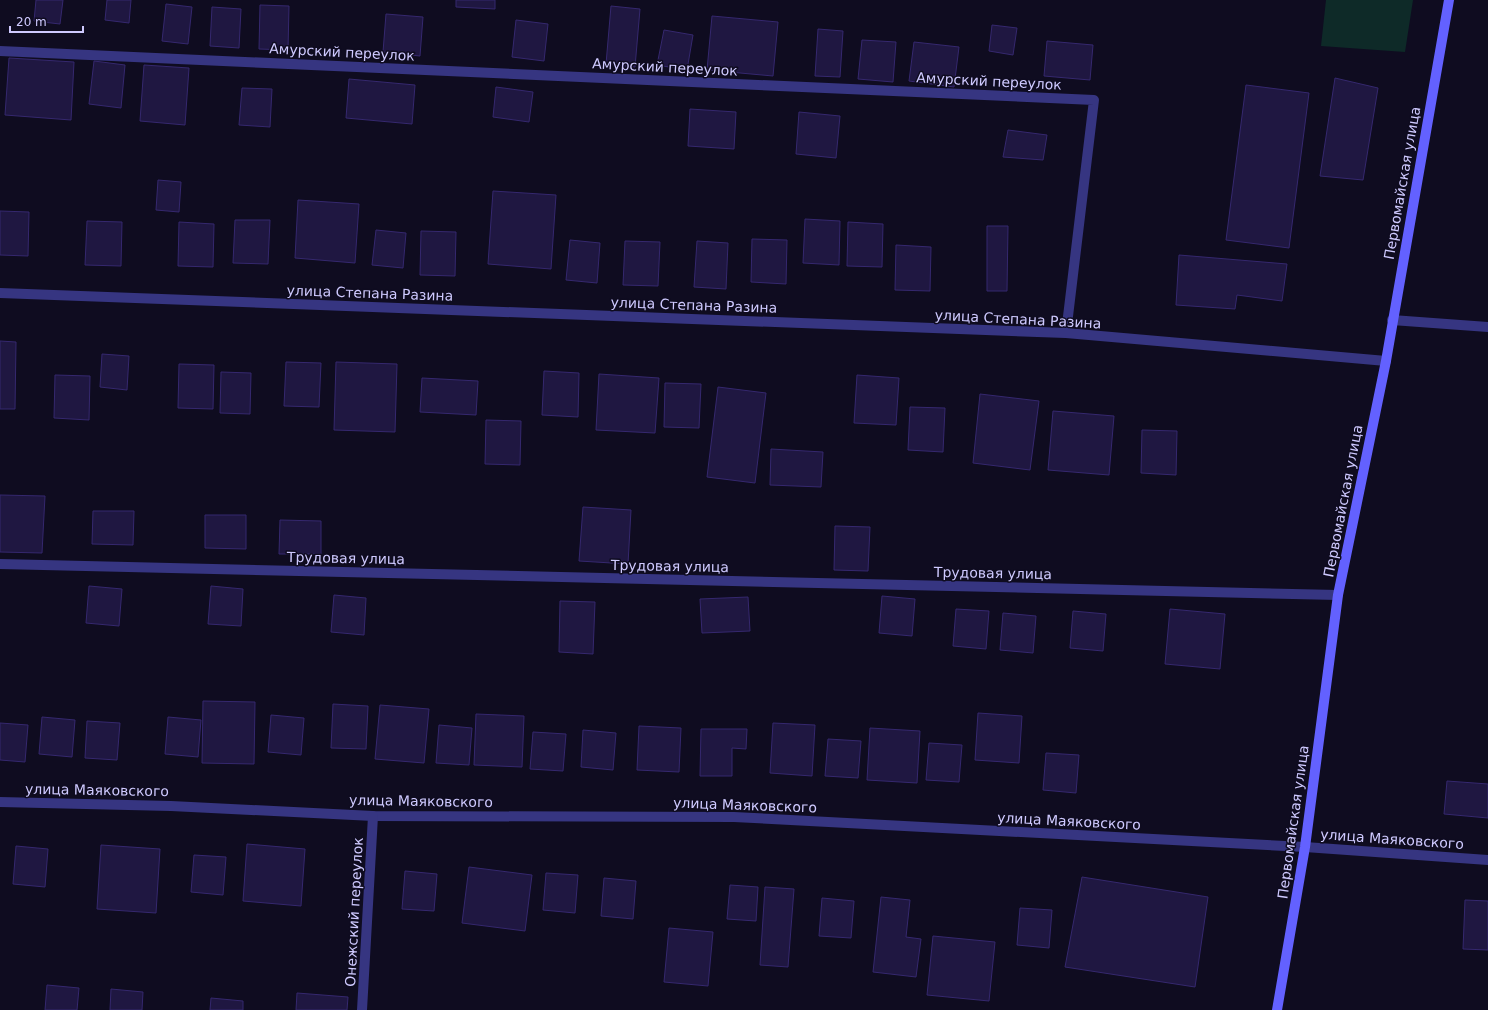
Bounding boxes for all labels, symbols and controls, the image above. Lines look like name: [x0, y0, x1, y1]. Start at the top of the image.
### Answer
scale bar: [10, 8, 83, 34]
text: 20 m: [16, 15, 47, 29]
street label: Амурский переулок: [269, 40, 415, 64]
street label: Амурский переулок: [592, 55, 738, 79]
street label: Амурский переулок: [916, 69, 1062, 93]
street label: Первомайская улица: [1381, 105, 1423, 261]
street label: улица Степана Разина: [286, 282, 454, 304]
street label: улица Степана Разина: [610, 294, 778, 316]
street label: улица Степана Разина: [934, 307, 1102, 331]
street label: Первомайская улица: [1320, 423, 1366, 579]
street label: Трудовая улица: [286, 549, 405, 567]
street label: Трудовая улица: [610, 557, 729, 575]
street label: Трудовая улица: [933, 564, 1052, 582]
street label: Первомайская улица: [1274, 744, 1312, 900]
street label: улица Маяковского: [25, 781, 169, 799]
street label: улица Маяковского: [349, 792, 493, 810]
street label: улица Маяковского: [673, 794, 817, 816]
street label: улица Маяковского: [997, 809, 1141, 833]
street label: улица Маяковского: [1320, 826, 1464, 852]
street label: Онежский переулок: [342, 837, 366, 987]

